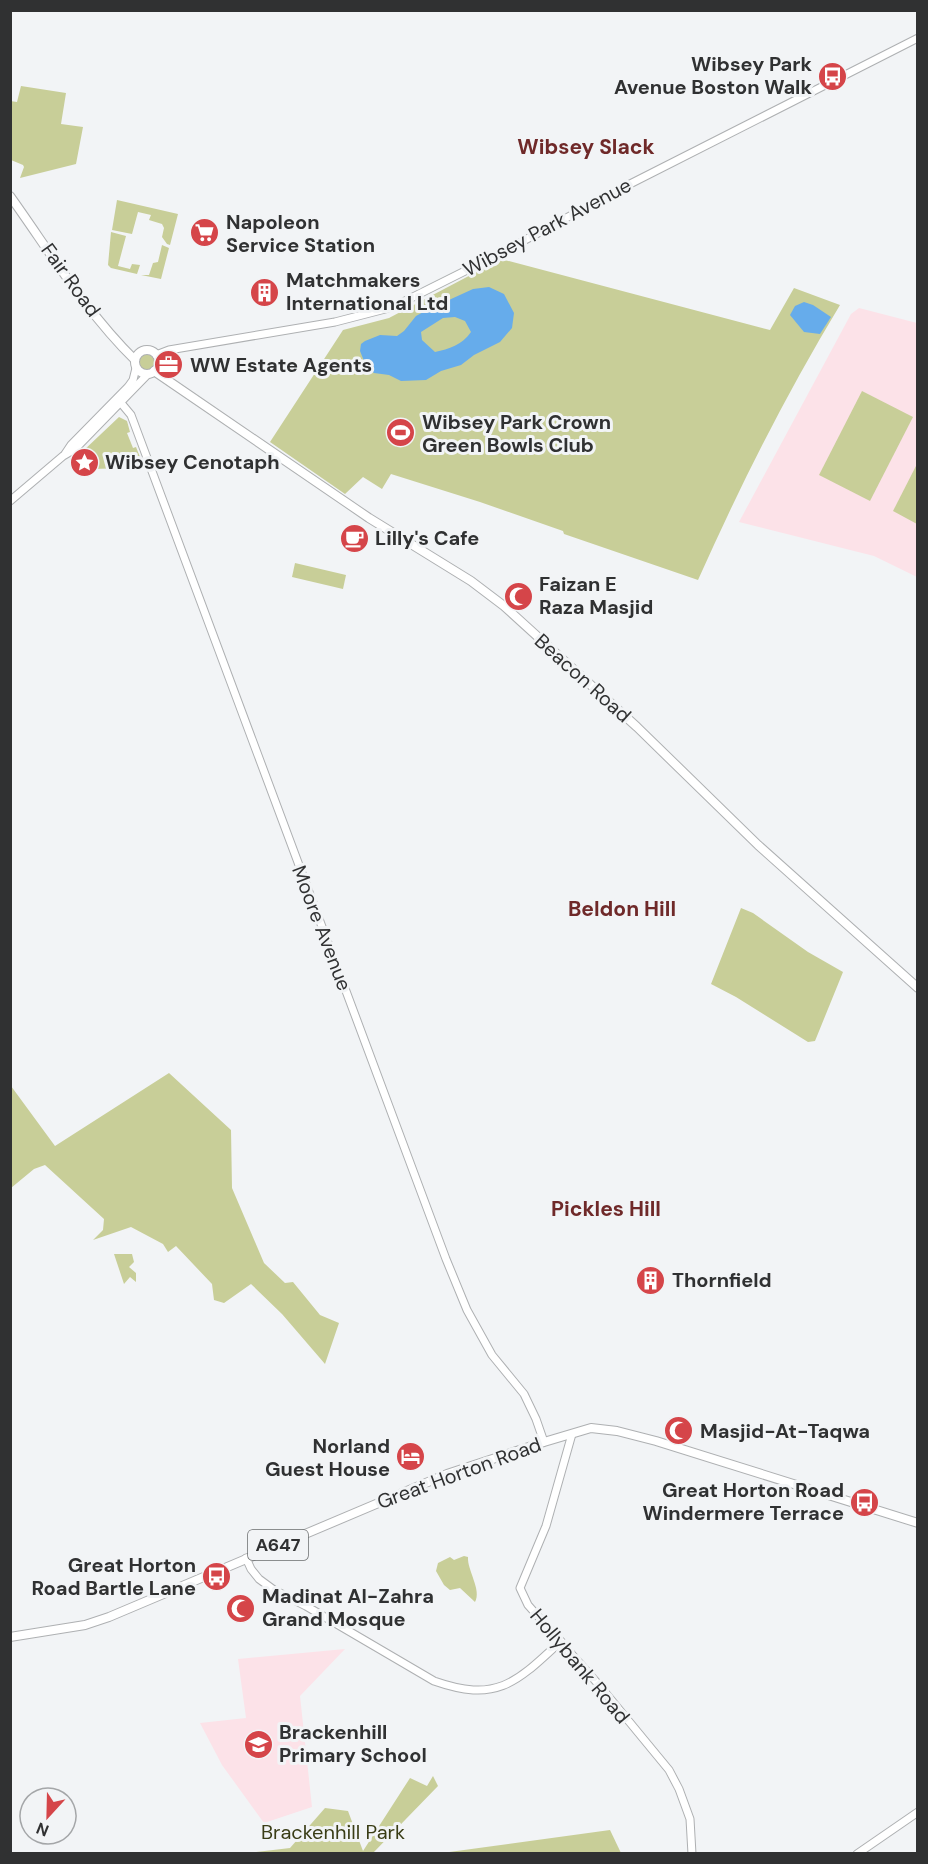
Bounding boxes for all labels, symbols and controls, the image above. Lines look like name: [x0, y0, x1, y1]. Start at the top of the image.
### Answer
place label: Wibsey Park Avenue Boston Walk: [614, 51, 812, 100]
bus stop icon: Wibsey Park Avenue Boston Walk: [817, 60, 849, 92]
district label: Wibsey Slack: [517, 133, 655, 161]
street label: Wibsey Park Avenue: [458, 172, 636, 282]
place label: Napoleon Service Station: [226, 209, 375, 258]
supermarket icon: Napoleon Service Station: [189, 217, 221, 249]
street label: Fair Road: [36, 238, 106, 322]
place label: Matchmakers International Ltd: [286, 267, 448, 316]
building icon: Matchmakers International Ltd: [249, 276, 281, 308]
office icon: WW Estate Agents: [153, 349, 185, 381]
place label: WW Estate Agents: [190, 352, 372, 378]
place label: Wibsey Park Crown Green Bowls Club: [422, 409, 611, 458]
sports icon: Wibsey Park Crown Green Bowls Club: [385, 417, 417, 449]
place icon: Wibsey Cenotaph: [68, 446, 100, 478]
place label: Wibsey Cenotaph: [105, 449, 280, 475]
cafe icon: Lilly's Cafe: [338, 522, 370, 554]
place label: Lilly's Cafe: [375, 525, 479, 551]
place label: Faizan E Raza Masjid: [539, 571, 653, 620]
mosque icon: Faizan E Raza Masjid: [502, 580, 534, 612]
street label: Beacon Road: [529, 628, 637, 728]
street label: Moore Avenue: [286, 862, 358, 994]
district label: Beldon Hill: [568, 895, 676, 923]
district label: Pickles Hill: [551, 1195, 661, 1223]
building icon: Thornfield: [635, 1264, 667, 1296]
place label: Thornfield: [672, 1267, 772, 1293]
mosque icon: Masjid-At-Taqwa: [663, 1415, 695, 1447]
place label: Masjid-At-Taqwa: [700, 1418, 870, 1444]
street label: Great Horton Road: [373, 1431, 545, 1515]
place label: Norland Guest House: [265, 1433, 390, 1482]
hotel icon: Norland Guest House: [395, 1441, 427, 1473]
place label: Great Horton Road Windermere Terrace: [642, 1477, 844, 1526]
bus stop icon: Great Horton Road Windermere Terrace: [849, 1486, 881, 1518]
road number: A647: [248, 1530, 308, 1560]
place label: Great Horton Road Bartle Lane: [32, 1552, 196, 1601]
bus stop icon: Great Horton Road Bartle Lane: [201, 1561, 233, 1593]
place label: Madinat Al-Zahra Grand Mosque: [262, 1583, 434, 1632]
mosque icon: Madinat Al-Zahra Grand Mosque: [225, 1592, 257, 1624]
street label: Hollybank Road: [524, 1603, 636, 1729]
place label: Brackenhill Primary School: [279, 1719, 427, 1768]
school or university icon: Brackenhill Primary School: [242, 1728, 274, 1760]
north arrow: [18, 1786, 78, 1846]
text: N: [33, 1818, 52, 1841]
park label: Brackenhill Park: [261, 1819, 405, 1845]

